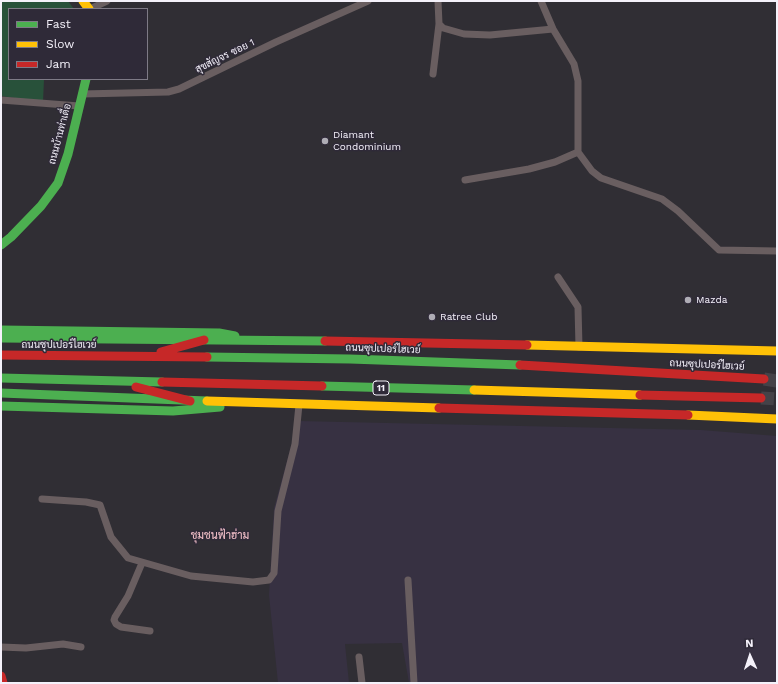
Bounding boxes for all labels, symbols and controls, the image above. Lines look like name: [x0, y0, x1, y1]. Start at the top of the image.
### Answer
legend: [8, 8, 148, 80]
text: Fast: [46, 17, 71, 31]
street label: สุขสัญจร ซอย 1: [193, 36, 257, 76]
text: Slow: [46, 37, 74, 51]
text: Jam: [46, 57, 71, 71]
street label: ถนนบ้านท่าเดื่อ: [46, 102, 74, 166]
place label: Diamant Condominium: [333, 129, 401, 152]
marker: Diamant Condominium: [320, 136, 330, 146]
place label: Mazda: [696, 294, 727, 306]
marker: Mazda: [683, 295, 693, 305]
place label: Ratree Club: [440, 311, 498, 323]
marker: Ratree Club: [427, 312, 437, 322]
street label: ถนนซุปเปอร์ไฮเวย์: [21, 339, 97, 351]
street label: ถนนซุปเปอร์ไฮเวย์: [345, 342, 421, 356]
street label: ถนนซุปเปอร์ไฮเวย์: [669, 357, 745, 373]
road number: 11: [373, 381, 389, 395]
district label: ชุมชนฟ้าฮ่าม: [191, 529, 249, 543]
north arrow: [730, 636, 770, 676]
text: N: [745, 637, 754, 650]

